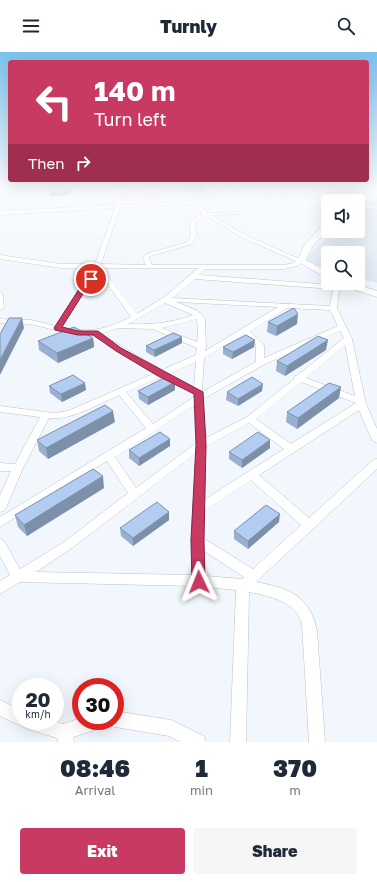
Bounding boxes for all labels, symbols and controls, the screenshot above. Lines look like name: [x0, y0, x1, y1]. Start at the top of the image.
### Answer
icon: menu: [20, 15, 42, 37]
text: Turnly: [160, 15, 217, 37]
icon: search: [335, 15, 357, 37]
text: 140 m: [94, 74, 176, 107]
icon: left: [28, 76, 80, 128]
text: Turn left: [94, 108, 167, 130]
icon: right: [72, 152, 94, 174]
text: Then: [28, 154, 64, 172]
map controls: [321, 194, 365, 290]
button: sound: [321, 194, 365, 238]
button: search: [321, 246, 365, 290]
pin: [74, 262, 108, 296]
icon: arrive: [80, 268, 102, 290]
position arrow: [178, 561, 220, 603]
speed limit sign: 30: [72, 678, 124, 730]
text: 20: [25, 687, 51, 711]
text: km/h: [25, 708, 51, 720]
text: 08:46: [60, 753, 130, 782]
text: 1: [195, 753, 208, 782]
text: 370: [273, 753, 317, 782]
text: Arrival: [75, 782, 115, 798]
text: min: [190, 782, 213, 798]
text: m: [289, 782, 301, 798]
button: Exit: [20, 828, 185, 874]
button: Share: [193, 828, 357, 874]

